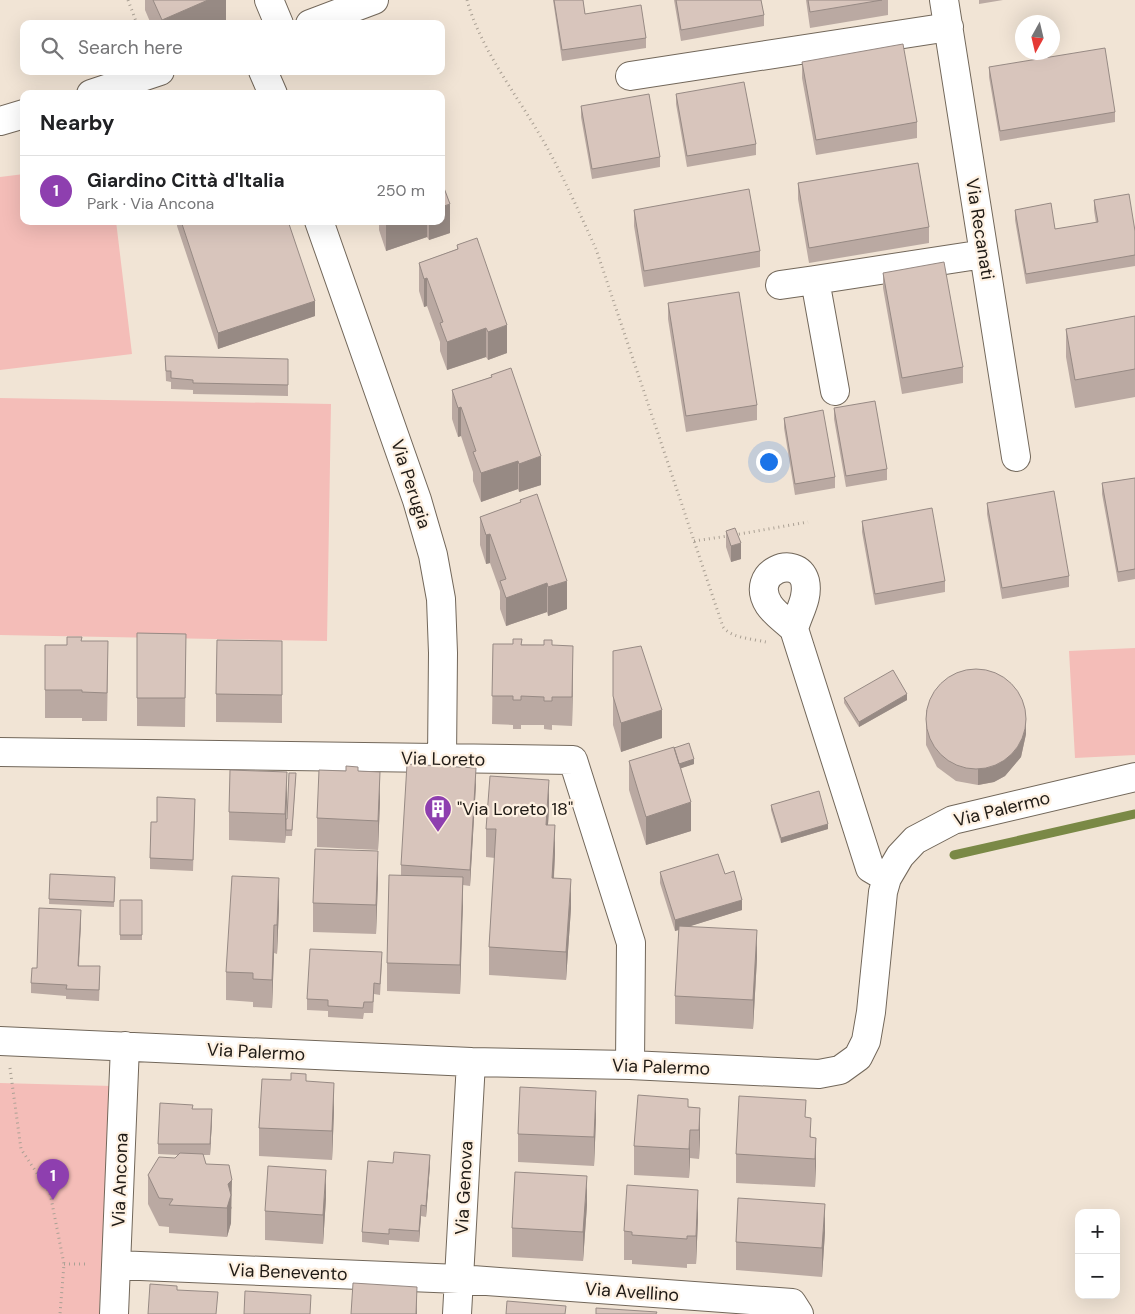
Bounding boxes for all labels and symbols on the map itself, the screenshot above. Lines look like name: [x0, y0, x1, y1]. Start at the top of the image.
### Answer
north arrow: [1015, 15, 1060, 60]
street label: Via Recanati: [960, 176, 1000, 282]
street label: Via Perugia: [385, 436, 437, 532]
your location: [756, 449, 782, 475]
street label: Via Loreto: [401, 746, 485, 772]
street label: Via Palermo: [951, 785, 1053, 833]
building icon: "Via Loreto 18": [423, 794, 453, 833]
place label: "Via Loreto 18": [457, 797, 573, 821]
street label: Via Palermo: [206, 1037, 306, 1067]
street label: Via Palermo: [611, 1053, 711, 1081]
street label: Via Ancona: [106, 1132, 134, 1228]
street label: Via Genova: [450, 1140, 478, 1236]
pin: 1: [37, 1159, 69, 1200]
street label: Via Benevento: [228, 1258, 348, 1286]
street label: Via Avellino: [584, 1277, 680, 1307]

